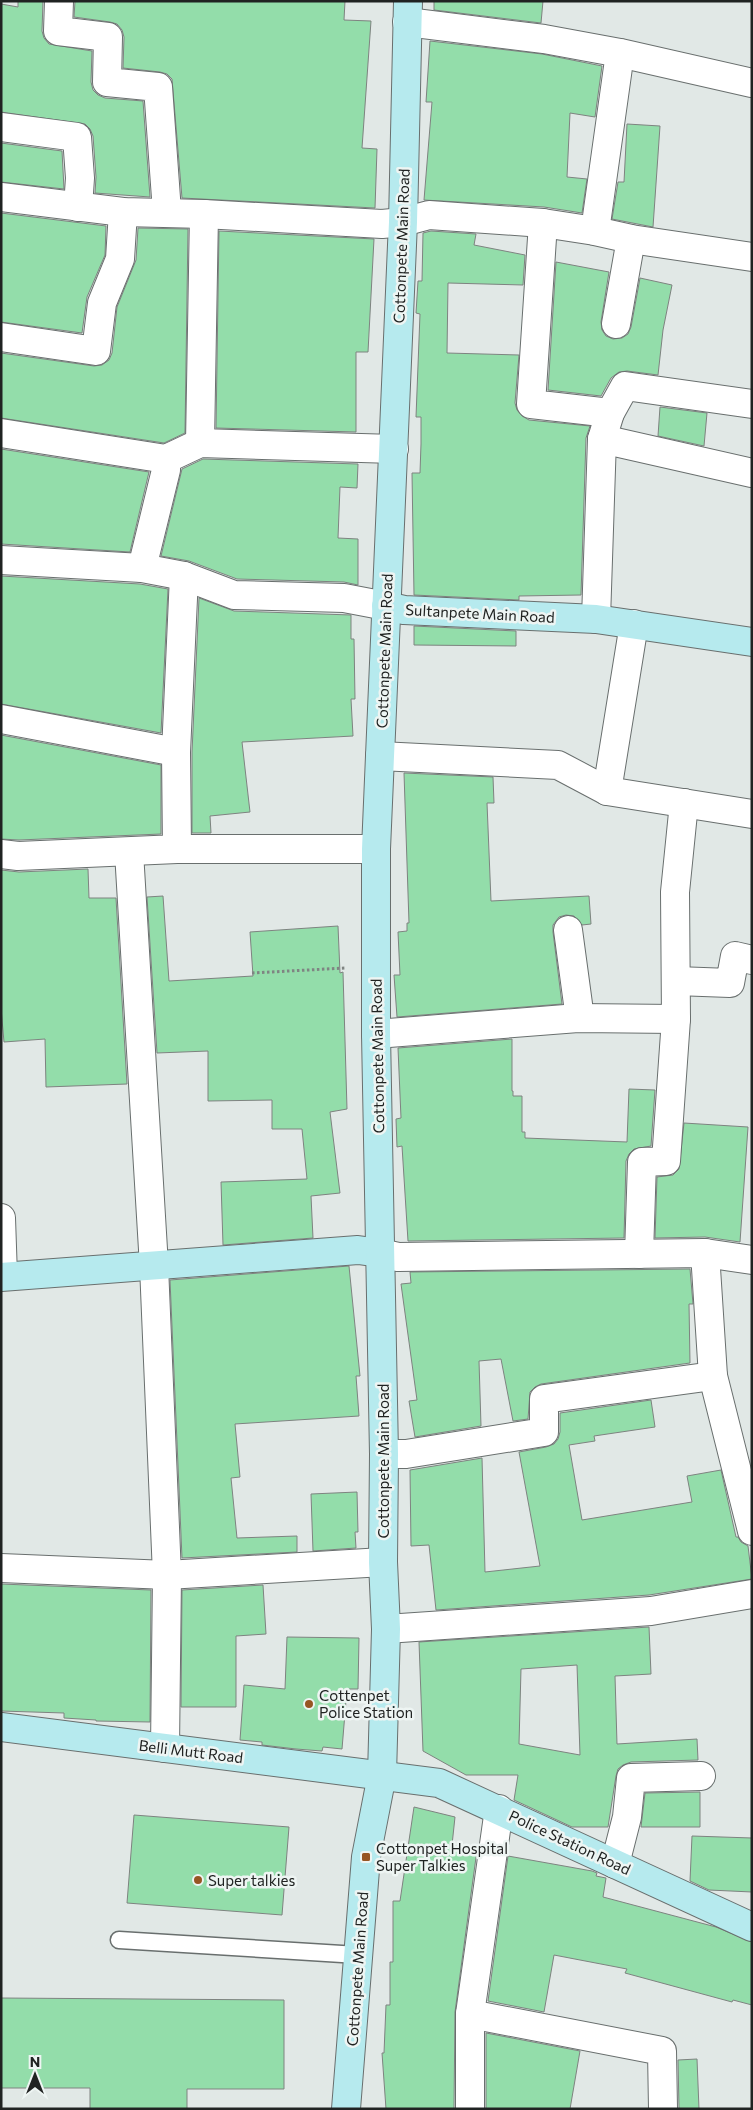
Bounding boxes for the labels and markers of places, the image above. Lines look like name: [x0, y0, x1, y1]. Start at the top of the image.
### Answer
place label: Cottenpet Police Station: [319, 1686, 413, 1721]
marker: Cottenpet Police Station: [303, 1698, 315, 1710]
place label: Cottonpet Hospital Super Talkies: [376, 1839, 508, 1874]
marker: Cottonpet Hospital Super Talkies: [360, 1851, 372, 1863]
place label: Super talkies: [208, 1871, 296, 1889]
marker: Super talkies: [192, 1874, 204, 1886]

